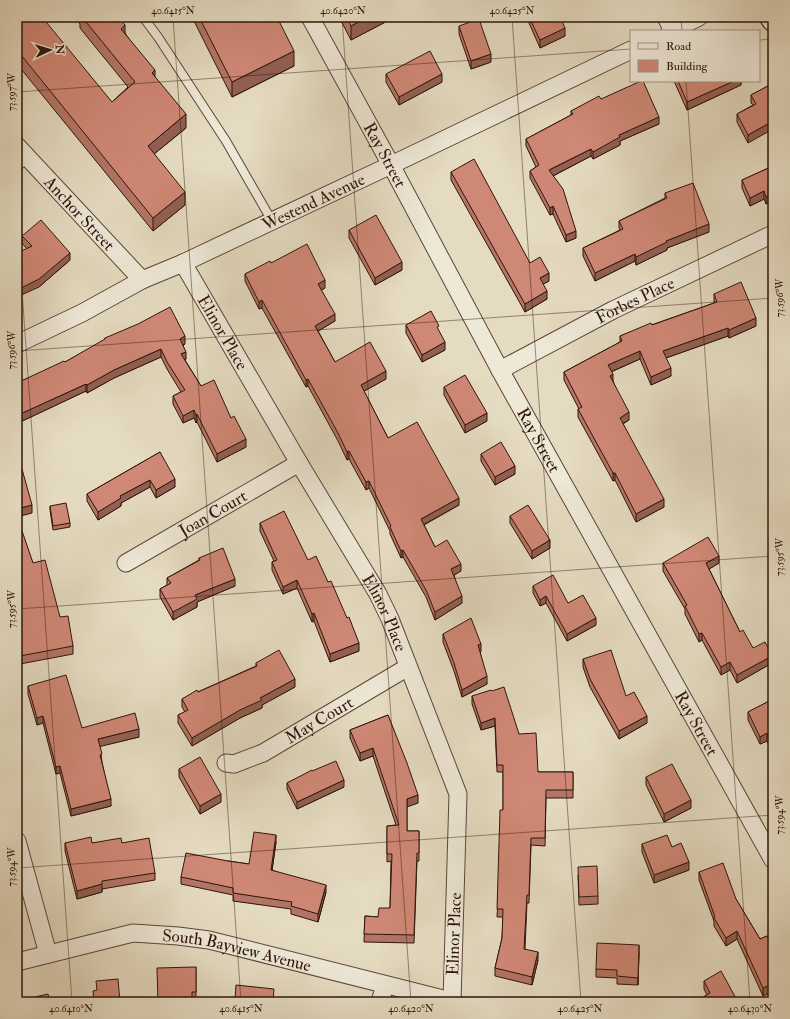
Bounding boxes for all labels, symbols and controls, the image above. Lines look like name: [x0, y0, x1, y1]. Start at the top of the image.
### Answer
text: 40.6415°N: [151, 5, 195, 17]
text: 40.6420°N: [320, 5, 366, 17]
text: 40.6425°N: [490, 5, 534, 17]
north arrow: [30, 30, 70, 70]
legend: [630, 30, 760, 82]
text: Road: [666, 39, 691, 54]
text: N: [53, 43, 66, 56]
text: Building: [666, 59, 709, 74]
text: 73.597°W: [6, 72, 18, 111]
street label: Ray Street: [359, 119, 412, 191]
street label: Westend Avenue: [258, 168, 368, 235]
street label: Anchor Street: [39, 171, 120, 255]
street label: Forbes Place: [592, 272, 678, 328]
text: 73.596°W: [774, 278, 786, 317]
street label: Elinor Place: [193, 291, 253, 373]
text: 73.596°W: [6, 330, 18, 369]
street label: Ray Street: [513, 404, 566, 477]
street label: Joan Court: [174, 485, 251, 542]
text: 73.595°W: [774, 537, 786, 576]
street label: Elinor Place: [358, 570, 412, 654]
text: 73.595°W: [6, 589, 18, 628]
street label: Ray Street: [670, 687, 723, 760]
street label: May Court: [281, 691, 357, 748]
text: 73.594°W: [774, 795, 786, 834]
text: 73.594°W: [6, 847, 18, 886]
street label: Elinor Place: [442, 892, 466, 976]
street label: South Bayview Avenue: [162, 924, 314, 976]
text: 40.6410°N: [49, 1003, 93, 1015]
text: 40.6415°N: [219, 1003, 263, 1015]
text: 40.6420°N: [388, 1003, 434, 1015]
text: 40.6425°N: [558, 1003, 602, 1015]
text: 40.6430°N: [728, 1003, 772, 1015]

